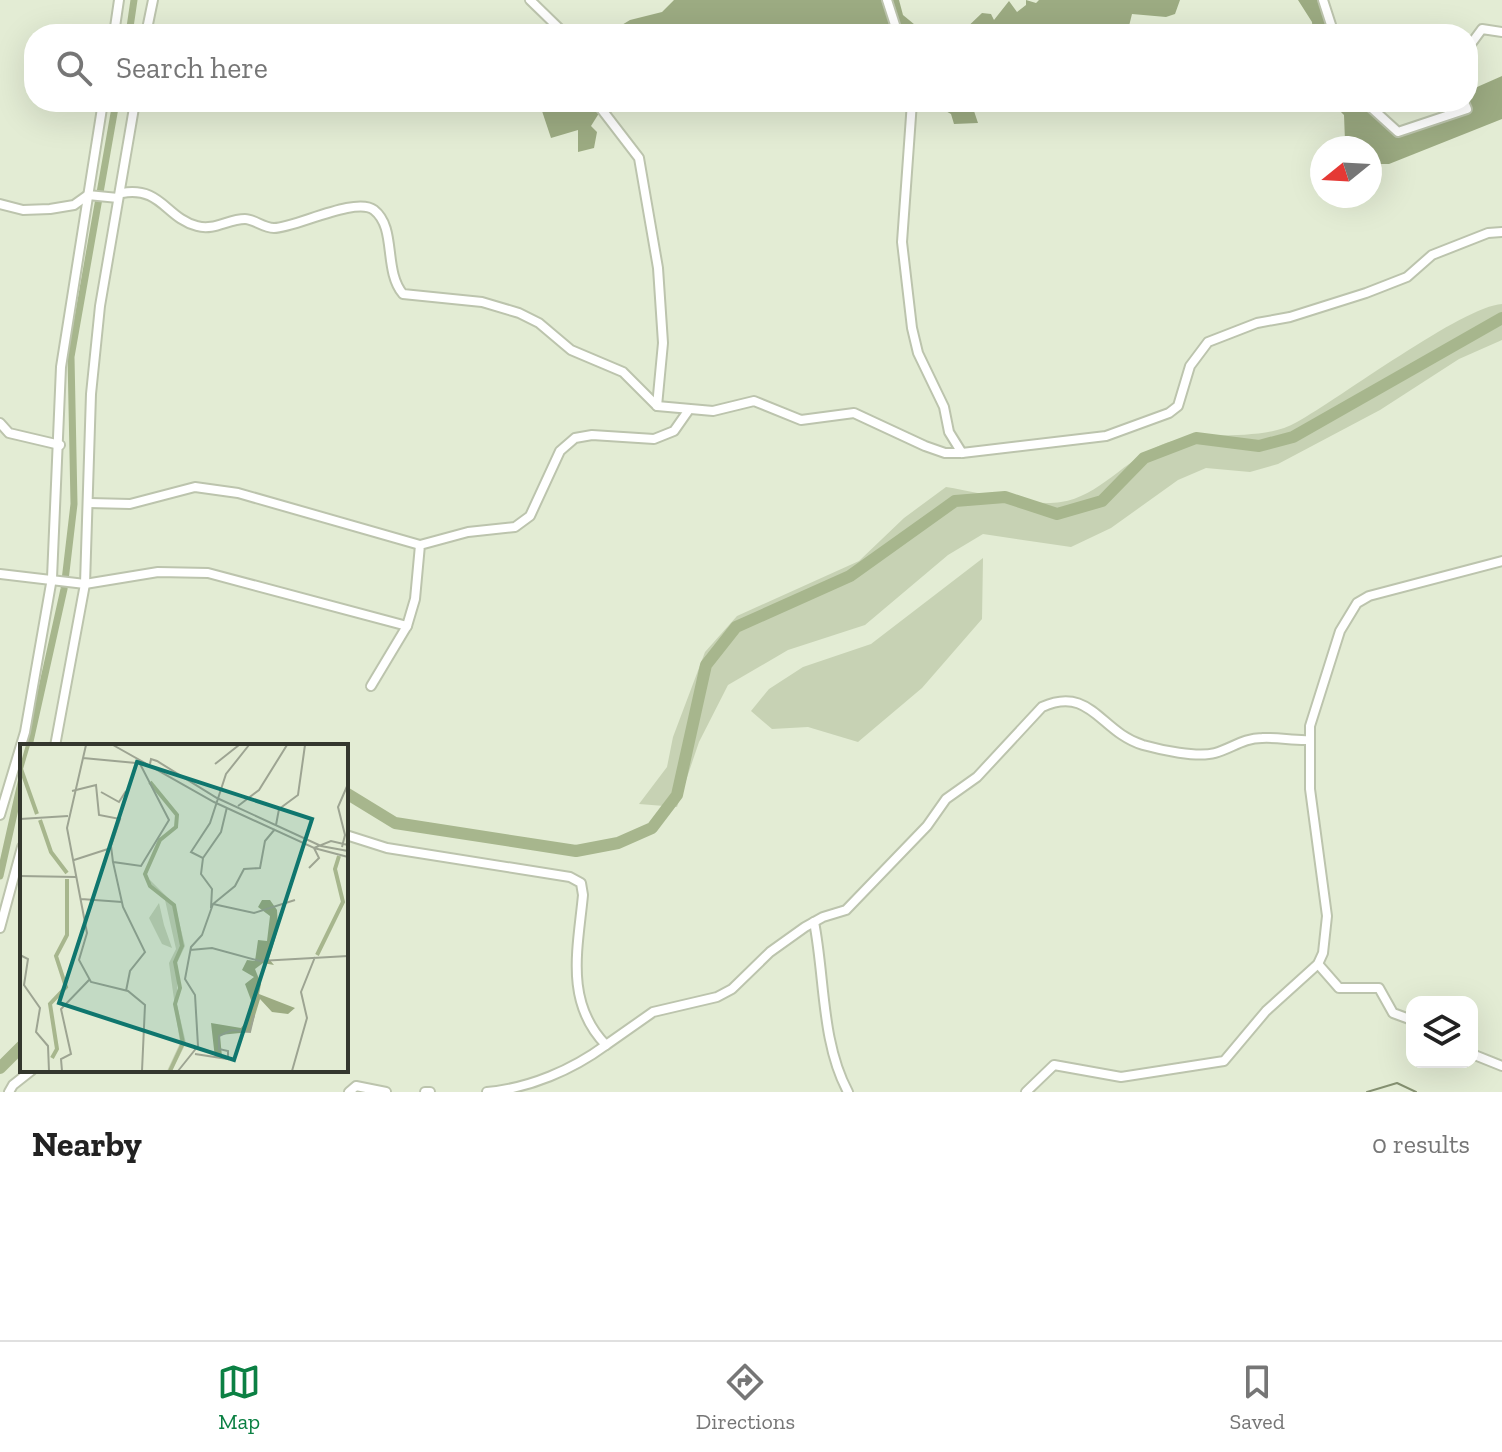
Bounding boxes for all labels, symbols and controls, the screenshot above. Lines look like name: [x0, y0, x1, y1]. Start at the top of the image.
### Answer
search box: [24, 24, 1478, 112]
icon: search: [52, 46, 96, 90]
text: Search here: [116, 50, 268, 86]
north arrow: [1310, 136, 1382, 208]
inset map: [20, 744, 348, 1072]
map controls: [1406, 996, 1478, 1068]
button: layers: [1406, 996, 1478, 1068]
text: Nearby: [32, 1124, 142, 1165]
text: 0 results: [1372, 1128, 1470, 1160]
tab: Map: [217, 1360, 261, 1435]
tab: Directions: [696, 1360, 795, 1435]
tab: Saved: [1230, 1360, 1285, 1435]

